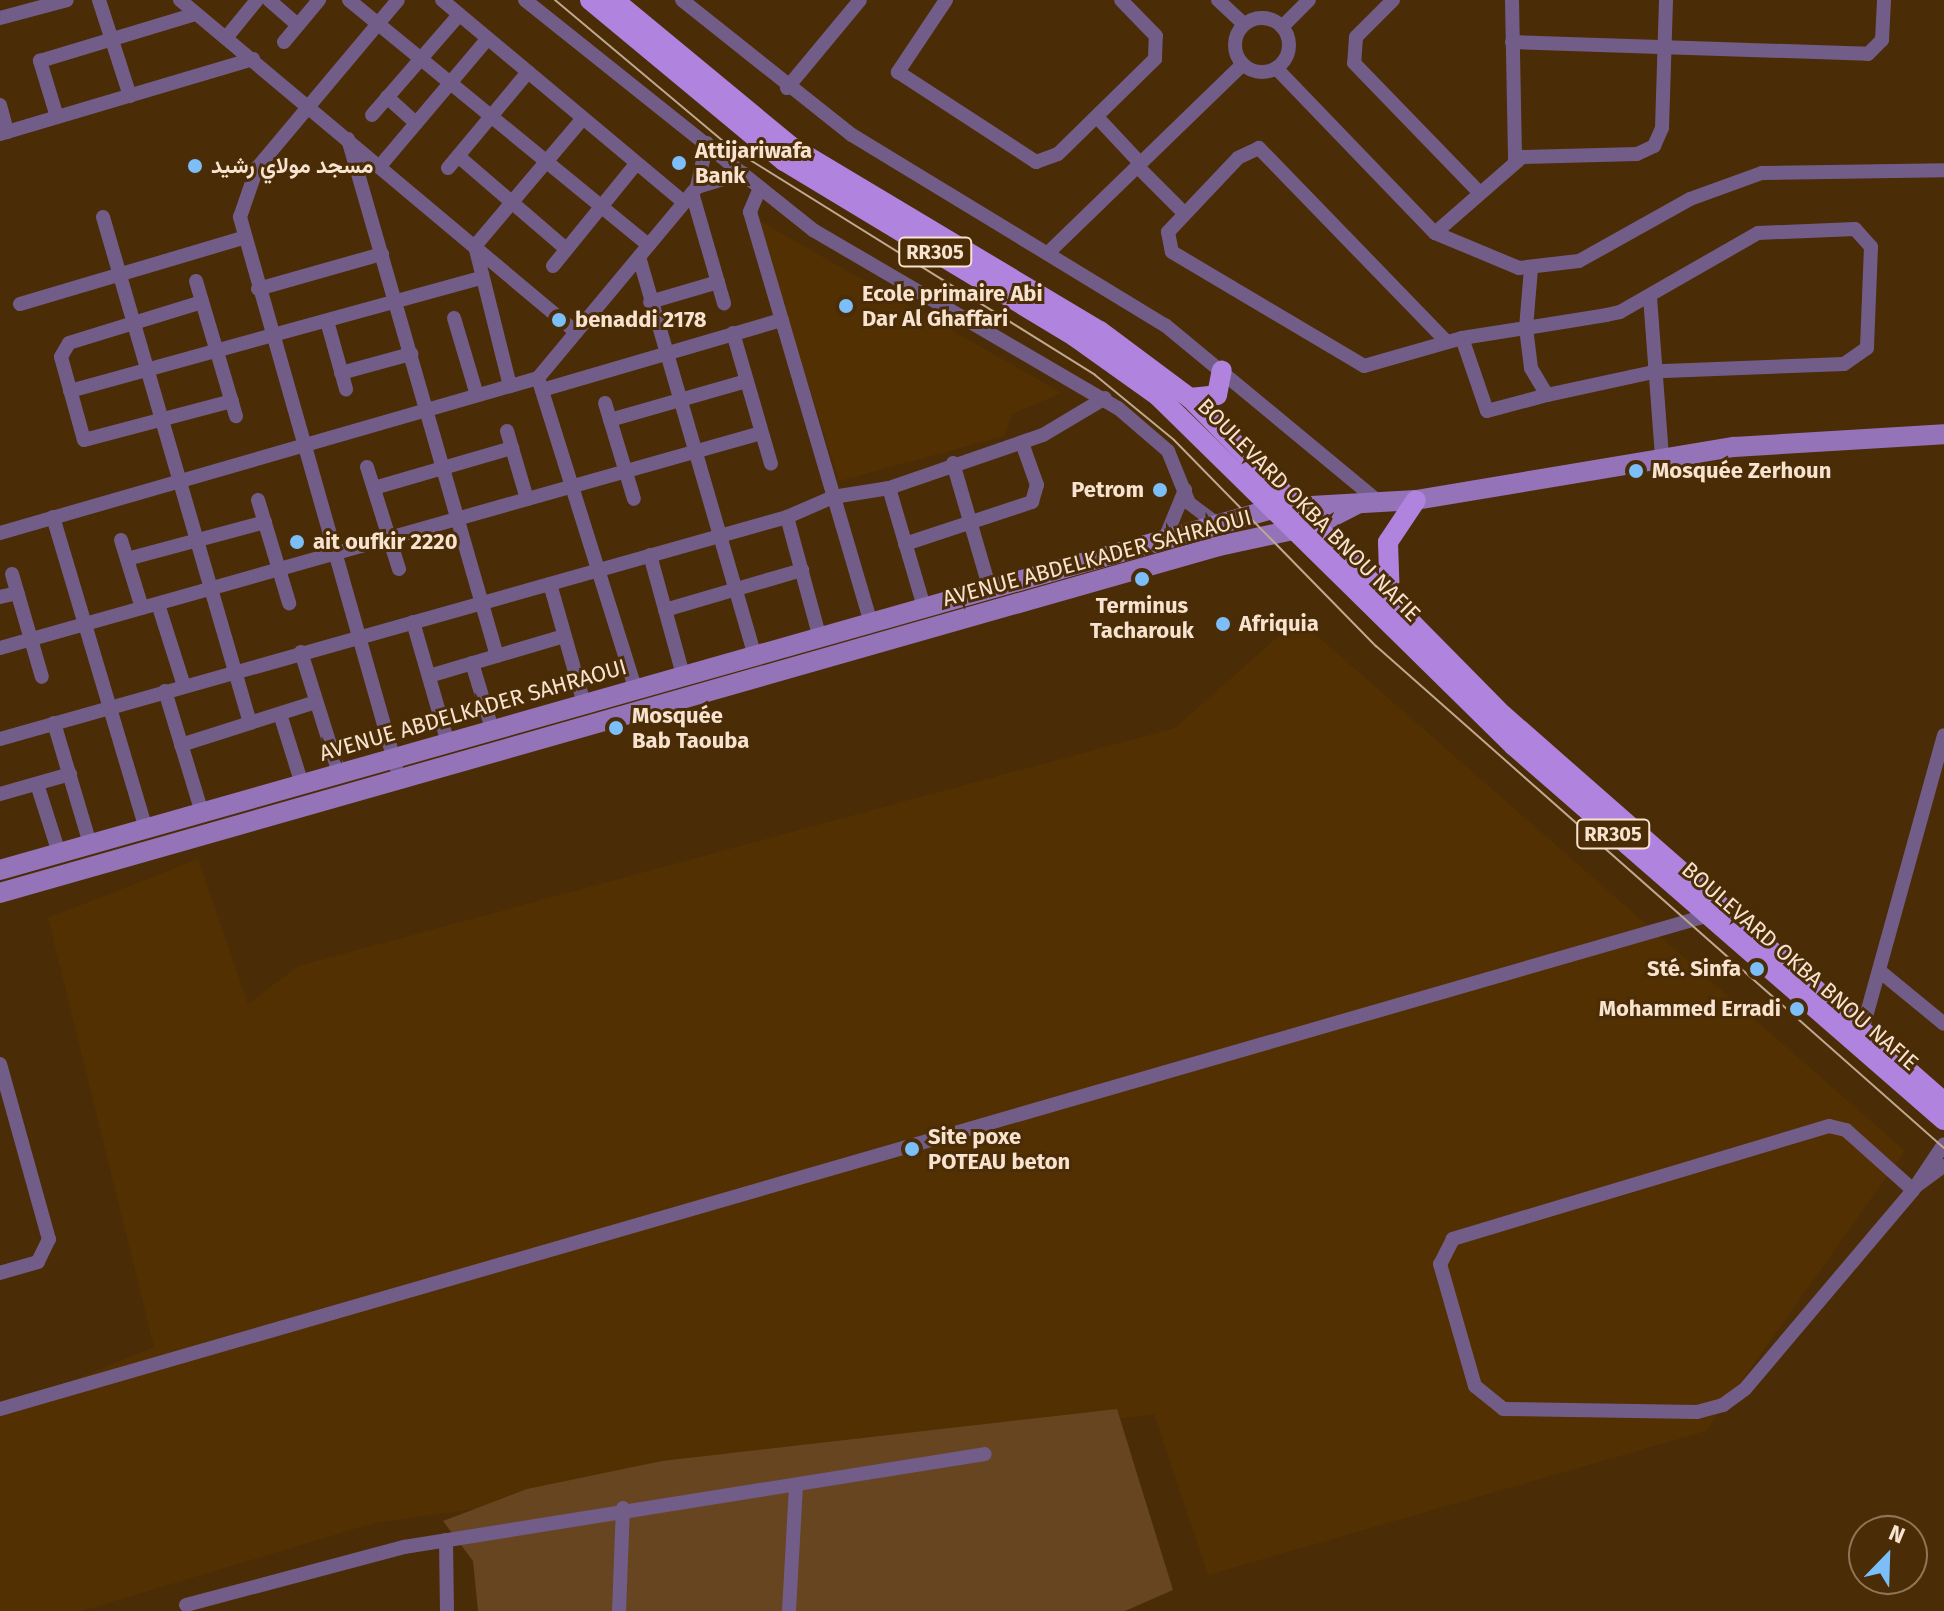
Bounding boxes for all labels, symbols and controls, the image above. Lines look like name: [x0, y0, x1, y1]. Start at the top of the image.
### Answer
place label: Attijariwafa Bank: [695, 137, 812, 188]
place label: مسجد مولاي رشيد: [211, 153, 373, 179]
marker: Attijariwafa Bank: [670, 154, 688, 172]
marker: مسجد مولاي رشيد: [186, 157, 204, 175]
road number: RR305: [897, 236, 973, 268]
place label: Ecole primaire Abi Dar Al Ghaffari: [862, 280, 1043, 332]
marker: Ecole primaire Abi Dar Al Ghaffari: [837, 297, 855, 315]
place label: benaddi 2178: [575, 307, 707, 333]
marker: benaddi 2178: [550, 311, 568, 329]
street label: BOULEVARD OKBA BNOU NAFIE: [1192, 393, 1426, 627]
place label: Mosquée Zerhoun: [1652, 458, 1831, 484]
marker: Mosquée Zerhoun: [1627, 462, 1645, 480]
place label: Petrom: [1071, 477, 1144, 503]
marker: Petrom: [1151, 481, 1169, 499]
street label: AVENUE ABDELKADER SAHRAOUI: [940, 504, 1254, 612]
place label: ait oufkir 2220: [313, 529, 458, 555]
marker: ait oufkir 2220: [288, 533, 306, 551]
marker: Terminus Tacharouk: [1133, 570, 1151, 588]
place label: Terminus Tacharouk: [1090, 592, 1194, 644]
place label: Afriquia: [1239, 611, 1319, 637]
marker: Afriquia: [1214, 615, 1232, 633]
street label: AVENUE ABDELKADER SAHRAOUI: [316, 653, 630, 767]
place label: Mosquée Bab Taouba: [632, 702, 749, 754]
marker: Mosquée Bab Taouba: [607, 719, 625, 737]
road number: RR305: [1575, 818, 1651, 850]
street label: BOULEVARD OKBA BNOU NAFIE: [1677, 856, 1923, 1076]
place label: Sté. Sinfa: [1647, 956, 1741, 982]
marker: Sté. Sinfa: [1748, 960, 1766, 978]
place label: Mohammed Erradi: [1599, 996, 1781, 1022]
marker: Mohammed Erradi: [1788, 1000, 1806, 1018]
place label: Site poxe POTEAU beton: [928, 1123, 1070, 1174]
marker: Site poxe POTEAU beton: [903, 1140, 921, 1158]
north arrow: [1848, 1515, 1928, 1595]
text: N: [1885, 1519, 1909, 1550]

